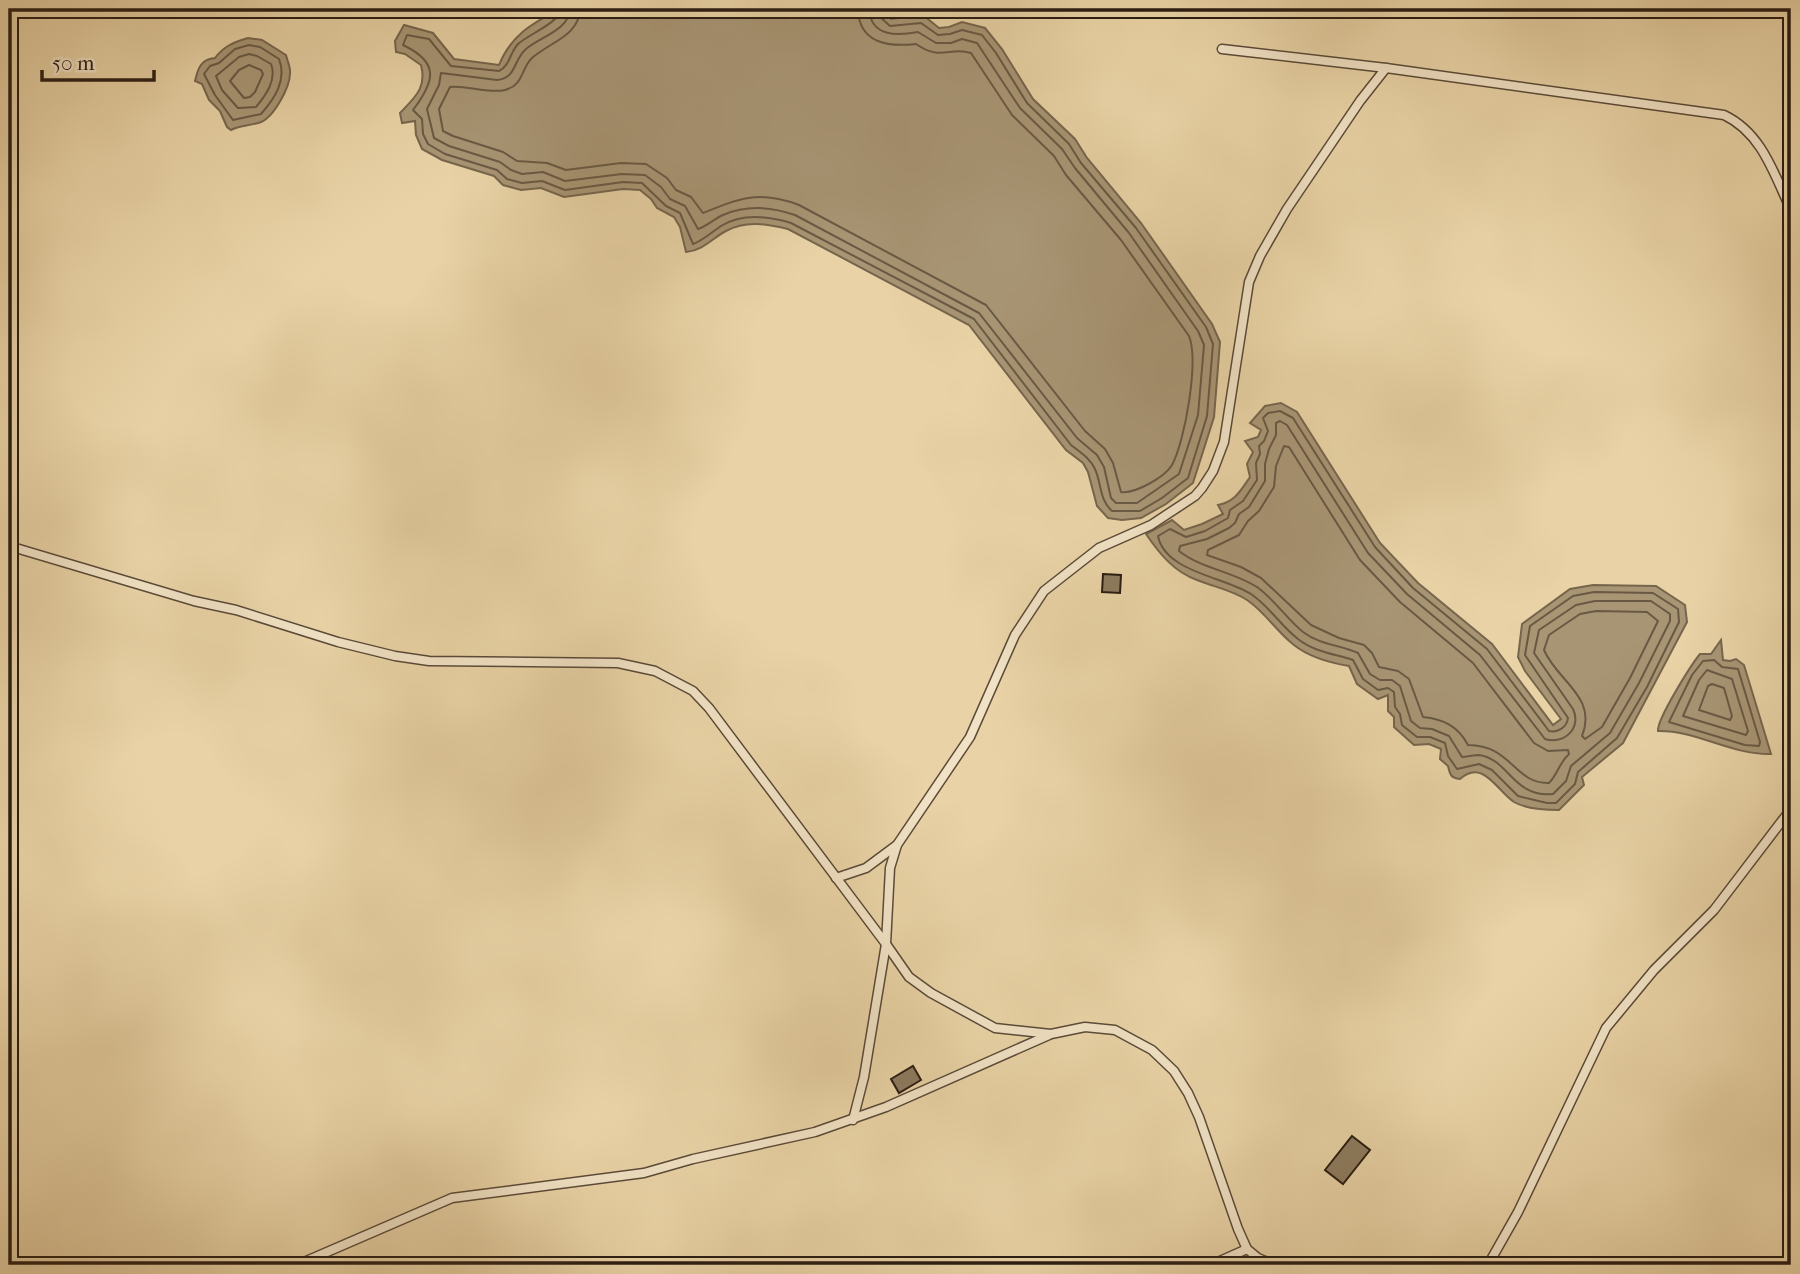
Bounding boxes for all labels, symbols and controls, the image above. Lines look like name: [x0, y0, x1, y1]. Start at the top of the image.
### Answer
scale bar: [42, 38, 154, 82]
text: 50 m: [52, 51, 95, 75]

